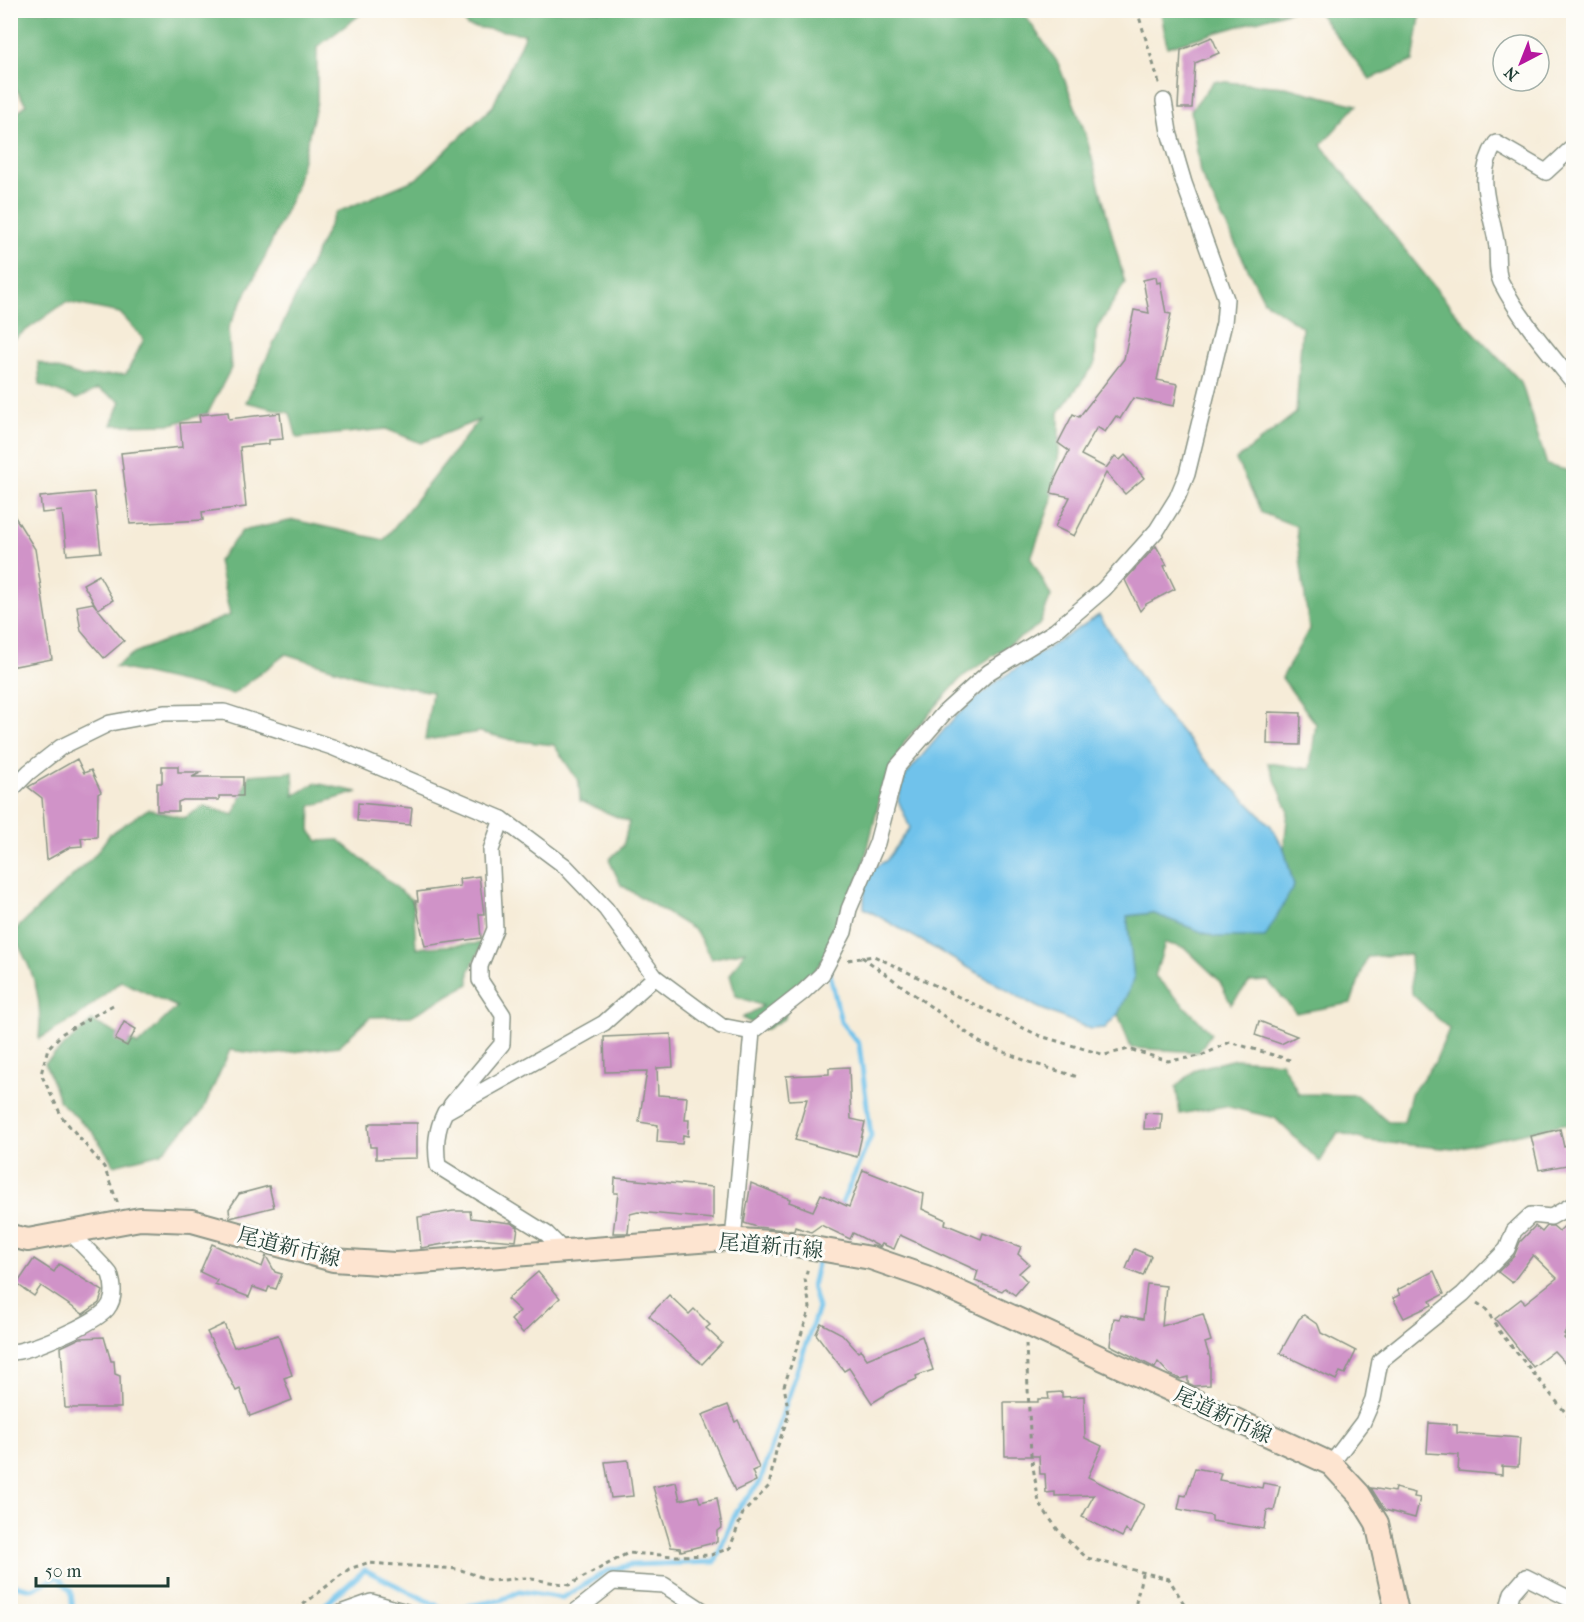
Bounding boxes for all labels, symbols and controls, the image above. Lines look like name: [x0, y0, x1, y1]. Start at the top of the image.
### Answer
north arrow: [1491, 33, 1551, 93]
text: N: [1500, 62, 1522, 85]
street label: 尾道新市線: [235, 1223, 343, 1271]
street label: 尾道新市線: [718, 1229, 824, 1263]
street label: 尾道新市線: [1170, 1382, 1276, 1448]
scale bar: [36, 1550, 168, 1588]
text: 50 m: [45, 1561, 82, 1582]

